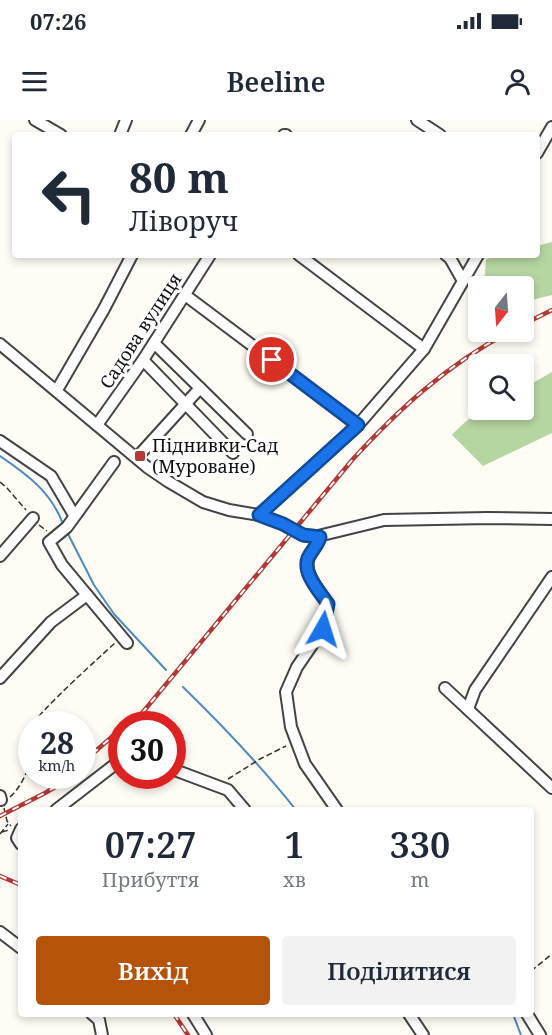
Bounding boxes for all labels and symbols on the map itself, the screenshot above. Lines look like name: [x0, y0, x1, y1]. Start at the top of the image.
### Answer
street label: Садова вулиця: [94, 268, 187, 393]
north arrow: [468, 276, 534, 342]
pin: [246, 334, 297, 385]
place label: Піднивки-Сад (Муроване): [152, 433, 278, 478]
marker: Піднивки-Сад (Муроване): [133, 449, 147, 463]
position arrow: [291, 597, 355, 661]
speed limit sign: 30: [108, 711, 186, 789]

